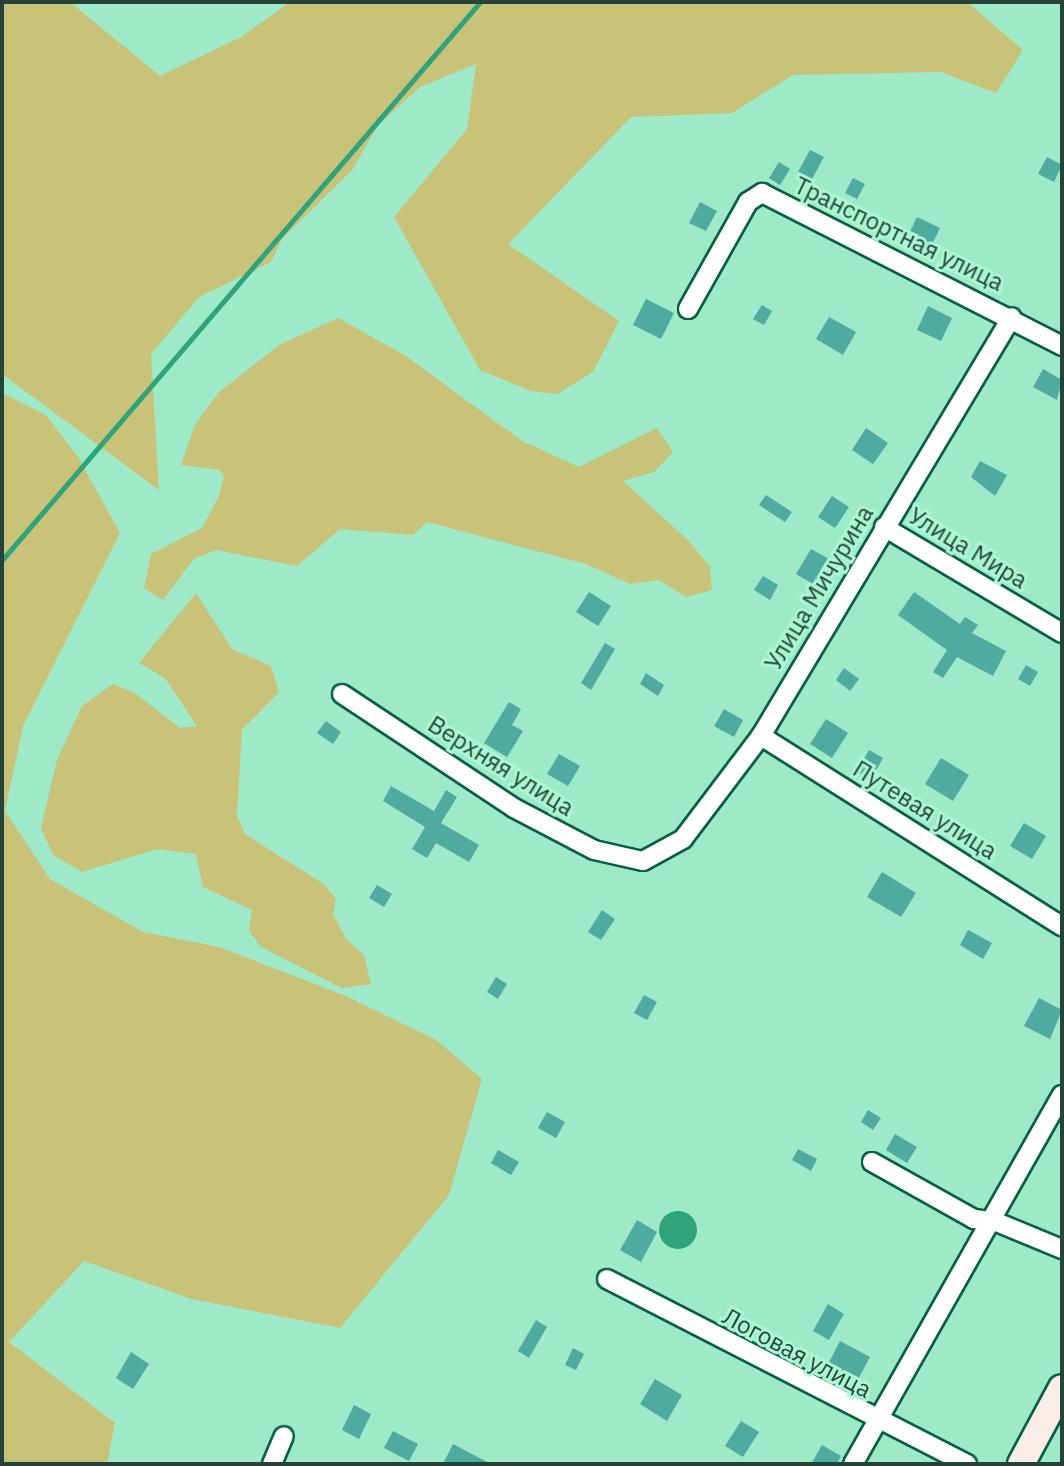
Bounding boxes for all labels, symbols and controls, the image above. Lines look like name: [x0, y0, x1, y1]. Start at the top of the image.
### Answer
street label: Транспортная улица: [789, 171, 1009, 297]
street label: Улица Мичурина: [759, 501, 879, 675]
street label: Улица Мира: [903, 501, 1033, 595]
street label: Верхняя улица: [423, 710, 579, 822]
street label: Путевая улица: [848, 754, 1002, 866]
street label: Логовая улица: [718, 1302, 876, 1404]

